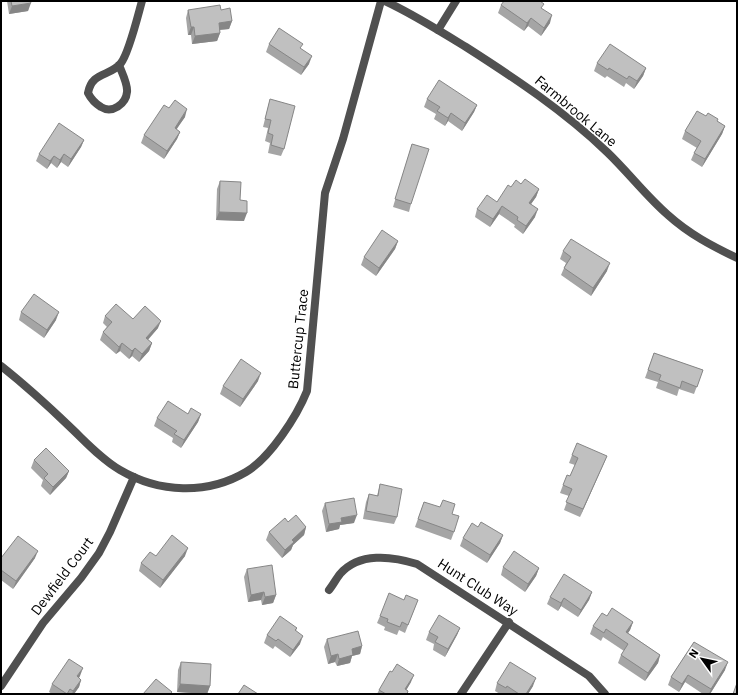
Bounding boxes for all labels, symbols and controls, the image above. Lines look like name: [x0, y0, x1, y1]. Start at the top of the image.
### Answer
street label: Farmbrook Lane: [531, 71, 621, 151]
street label: Buttercup Trace: [284, 288, 312, 390]
street label: Dewfield Court: [27, 533, 97, 619]
street label: Hunt Club Way: [434, 554, 522, 620]
north arrow: [682, 639, 722, 679]
text: N: [686, 646, 702, 661]

